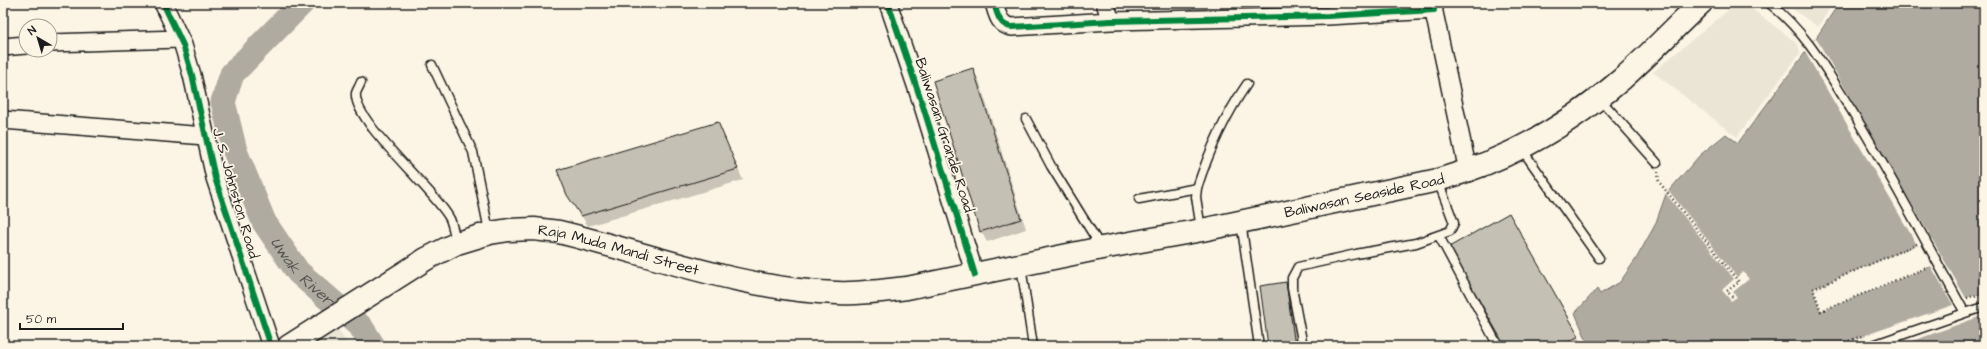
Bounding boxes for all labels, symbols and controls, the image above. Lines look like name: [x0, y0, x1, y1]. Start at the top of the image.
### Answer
north arrow: [18, 18, 58, 58]
text: N: [25, 22, 40, 39]
street label: Baliwasan Grande Road: [910, 55, 980, 215]
street label: J. S. Johnston Road: [207, 125, 264, 261]
street label: Baliwasan Seaside Road: [1282, 169, 1447, 223]
street label: Raja Muda Mandi Street: [537, 220, 701, 281]
water label: Uwak River: [265, 233, 340, 312]
scale bar: [20, 305, 123, 331]
text: 50 m: [26, 311, 57, 328]

